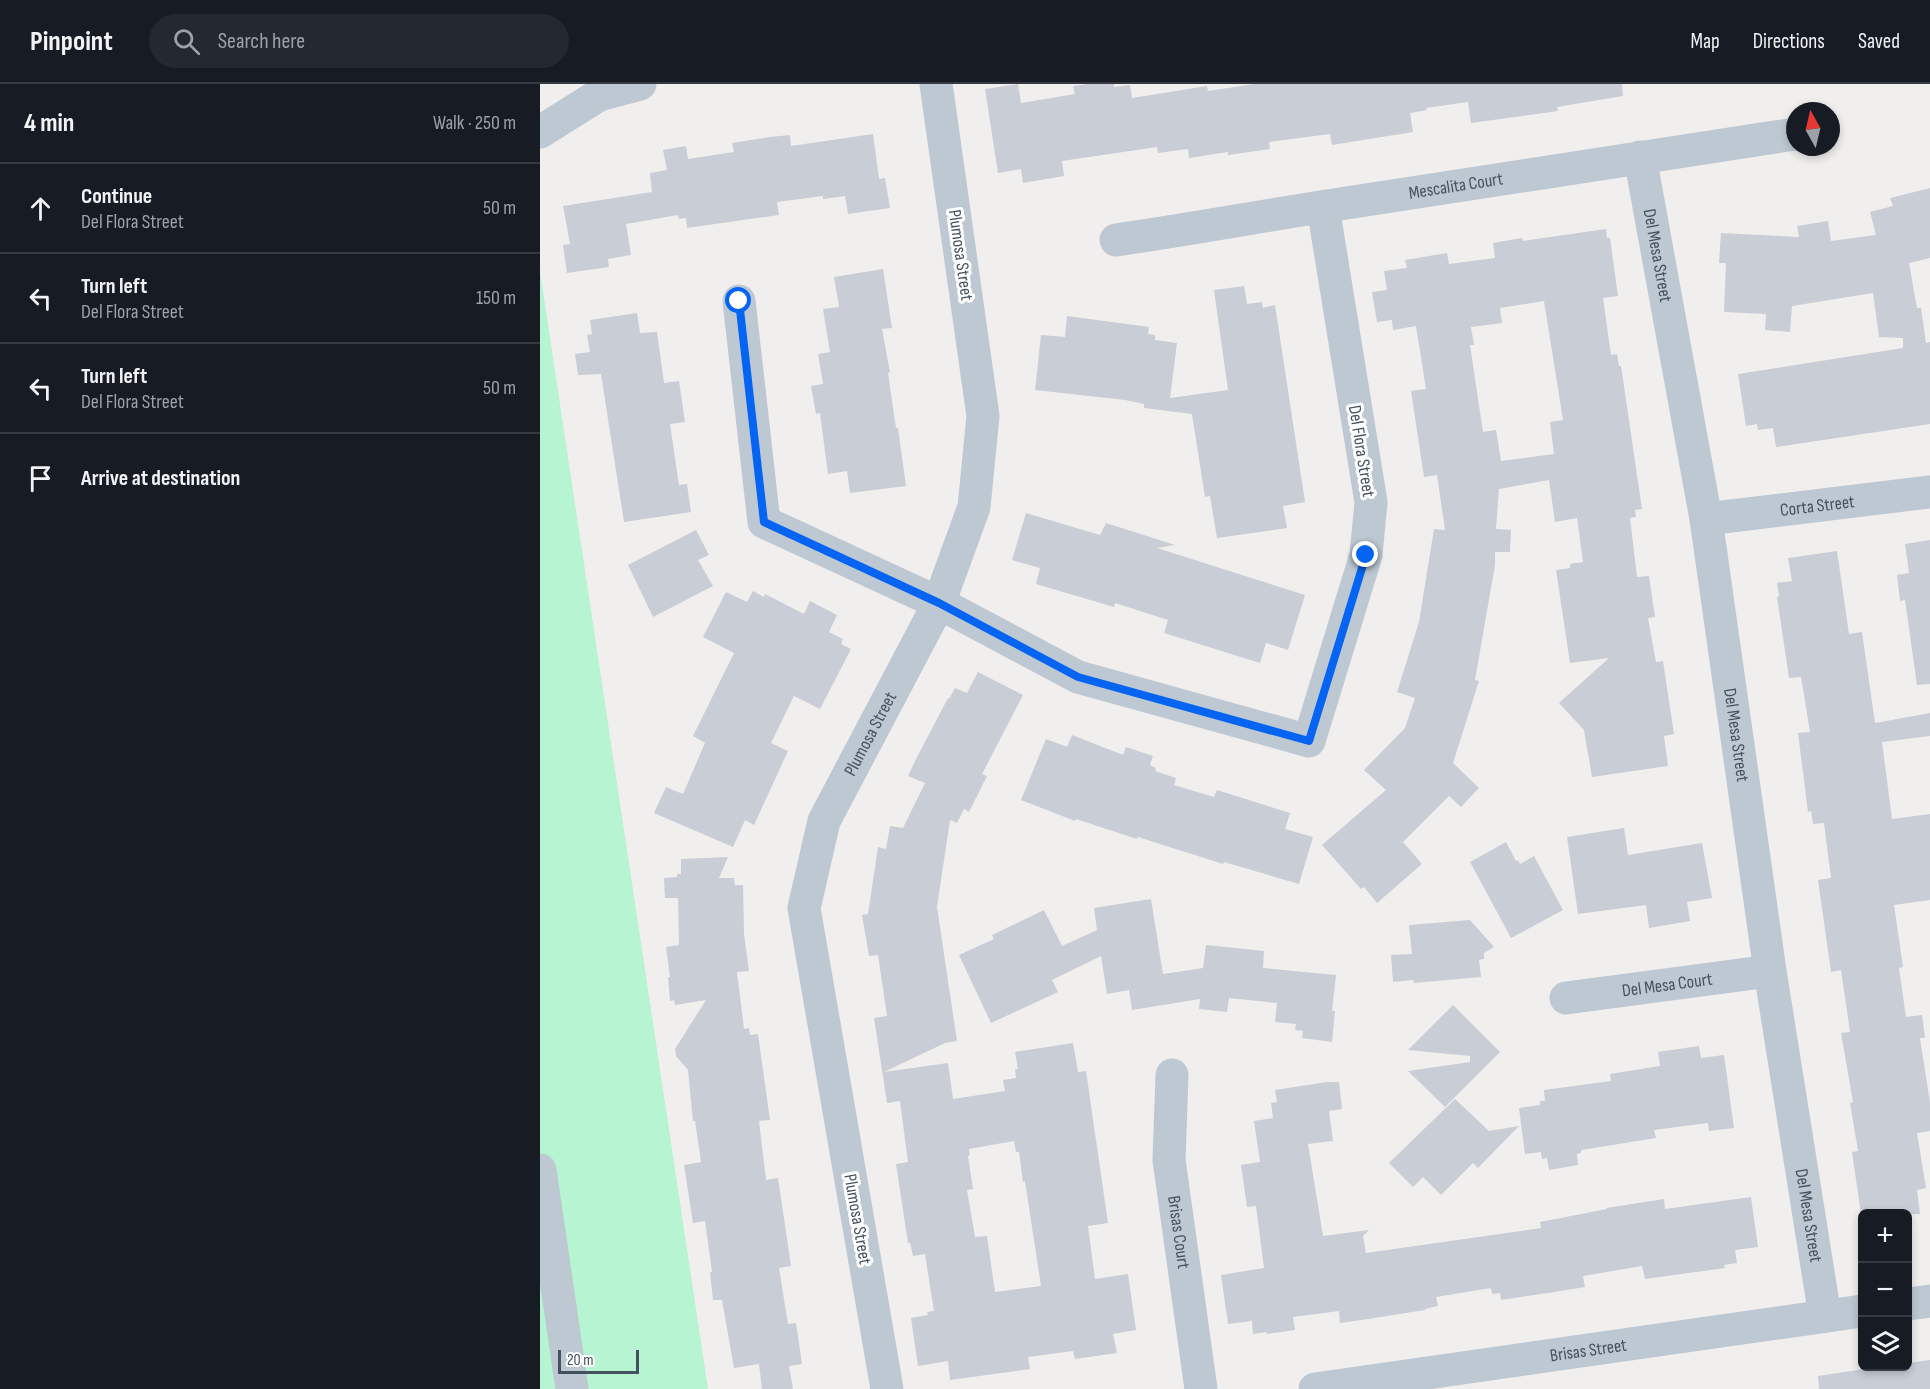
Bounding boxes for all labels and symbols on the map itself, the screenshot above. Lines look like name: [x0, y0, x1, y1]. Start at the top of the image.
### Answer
north arrow: [1786, 102, 1840, 156]
street label: Mescalita Court: [1407, 168, 1505, 204]
street label: Del Mesa Street: [1639, 207, 1676, 304]
street label: Plumosa Street: [944, 208, 977, 302]
route start: [725, 287, 751, 313]
street label: Del Flora Street: [1344, 404, 1379, 499]
street label: Corta Street: [1779, 491, 1856, 521]
route end: [1352, 541, 1378, 567]
street label: Del Mesa Street: [1719, 687, 1753, 784]
street label: Plumosa Street: [840, 688, 901, 779]
street label: Del Mesa Court: [1621, 969, 1714, 1001]
street label: Del Mesa Street: [1791, 1167, 1826, 1264]
street label: Plumosa Street: [839, 1172, 876, 1267]
street label: Brisas Court: [1163, 1194, 1194, 1271]
street label: Brisas Street: [1549, 1335, 1629, 1366]
scale bar: [558, 1347, 639, 1374]

